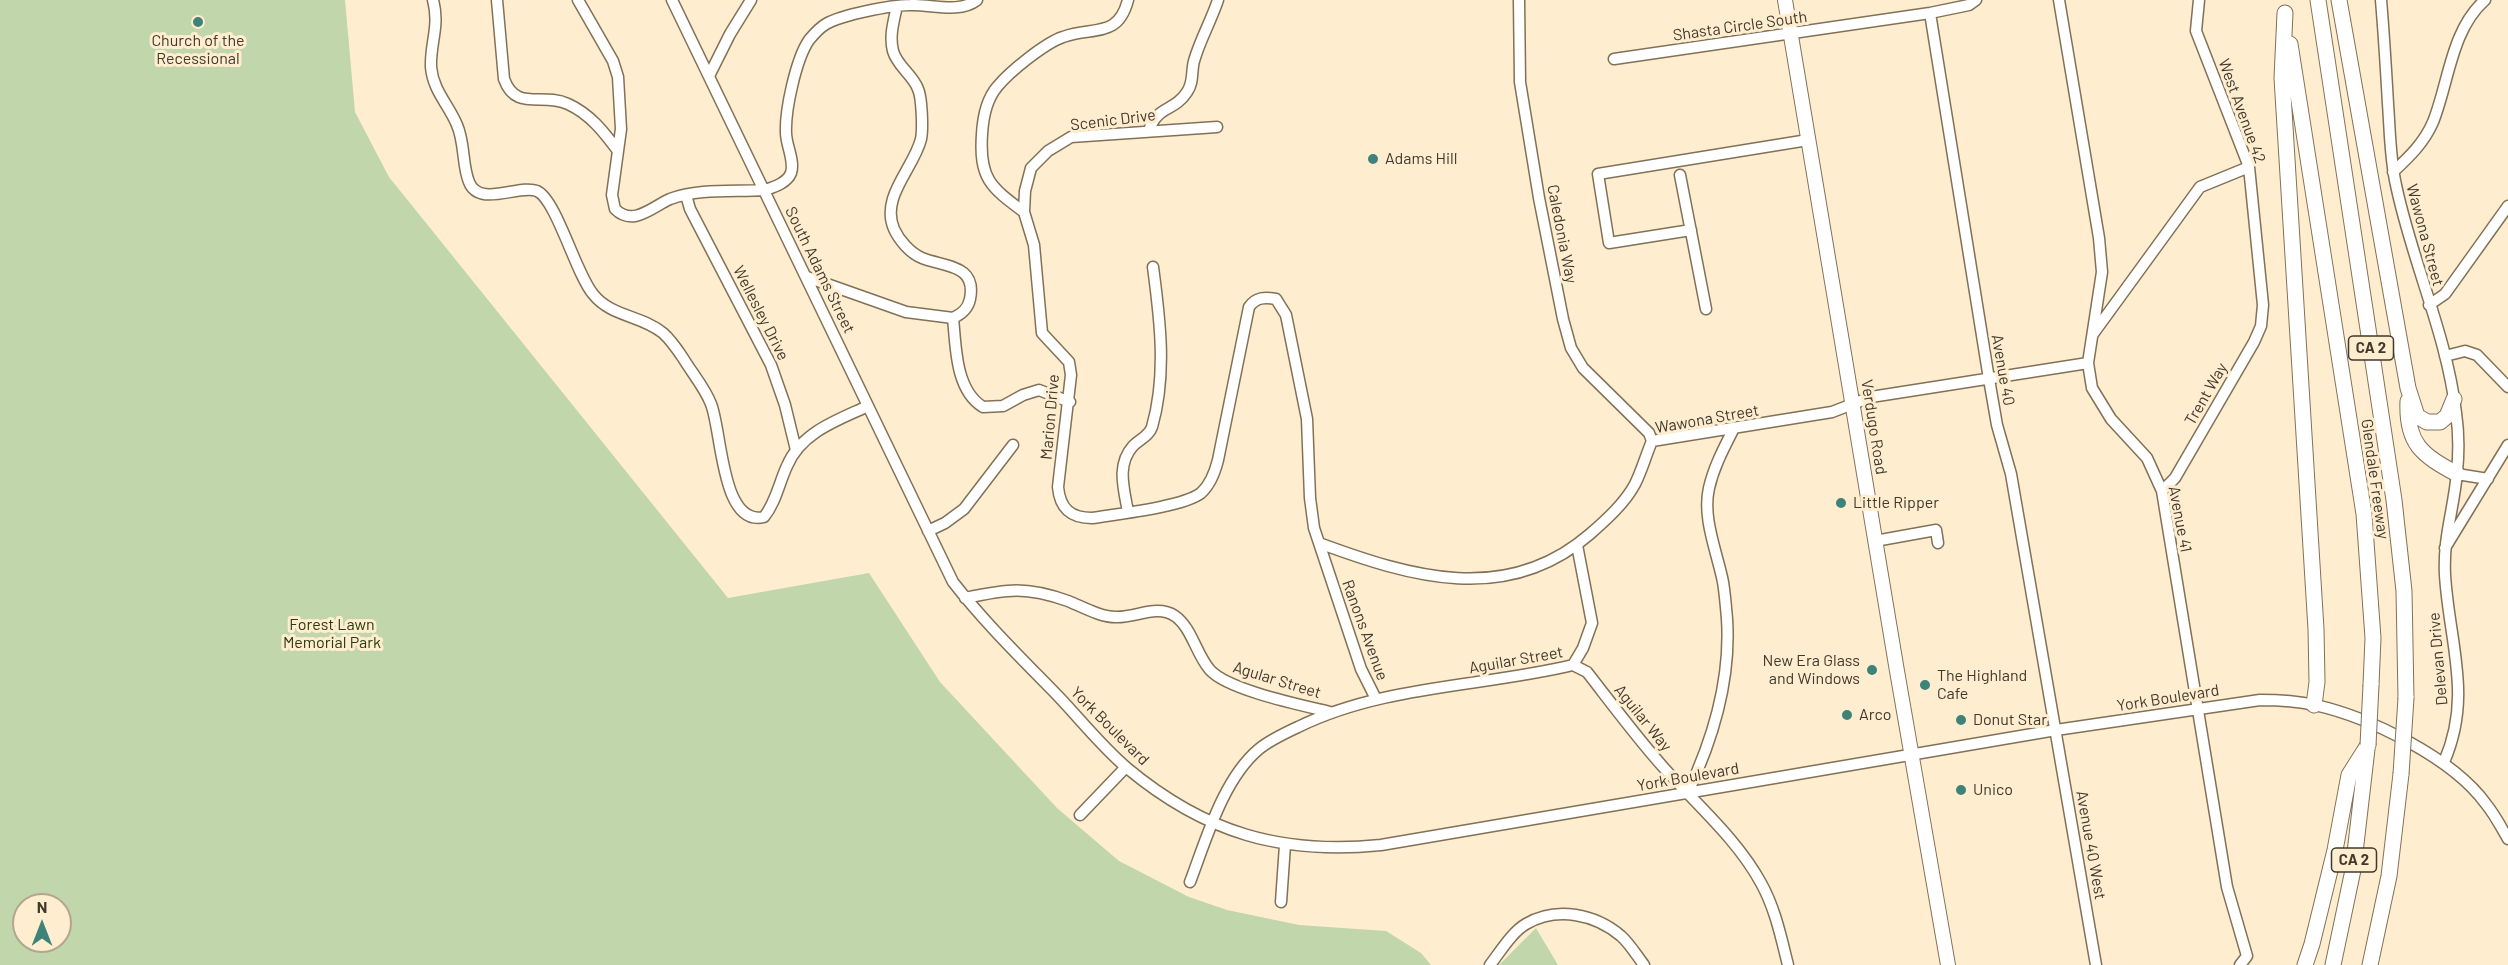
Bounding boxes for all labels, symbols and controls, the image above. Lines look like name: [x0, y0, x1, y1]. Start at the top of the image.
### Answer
street label: Shasta Circle South: [1672, 7, 1808, 45]
marker: Church of the Recessional: [191, 15, 205, 29]
place label: Church of the Recessional: [151, 31, 245, 69]
street label: West Avenue 42: [2214, 56, 2270, 166]
street label: Scenic Drive: [1069, 105, 1157, 135]
place label: Adams Hill: [1385, 149, 1457, 169]
marker: Adams Hill: [1366, 152, 1380, 166]
street label: Wawona Street: [2402, 182, 2448, 288]
street label: Caledonia Way: [1543, 183, 1581, 285]
street label: South Adams Street: [781, 204, 859, 336]
street label: Wellesley Drive: [729, 263, 793, 363]
street label: Avenue 40: [1987, 333, 2019, 407]
road number: CA 2: [2348, 336, 2394, 360]
street label: Trent Way: [2180, 359, 2232, 429]
street label: Marion Drive: [1037, 373, 1063, 461]
street label: Verdugo Road: [1857, 378, 1891, 476]
street label: Wawona Street: [1654, 400, 1760, 438]
street label: Glendale Freeway: [2357, 418, 2393, 540]
street label: Avenue 41: [2164, 484, 2196, 554]
place label: Little Ripper: [1853, 493, 1939, 513]
marker: Little Ripper: [1834, 496, 1848, 510]
street label: Ranons Avenue: [1338, 577, 1392, 683]
street label: Delevan Drive: [2424, 612, 2452, 706]
park label: Forest Lawn Memorial Park: [283, 615, 381, 653]
street label: Aguilar Street: [1467, 642, 1565, 678]
place label: New Era Glass and Windows: [1762, 651, 1860, 689]
street label: Agular Street: [1231, 658, 1323, 702]
marker: New Era Glass and Windows: [1865, 663, 1879, 677]
place label: The Highland Cafe: [1937, 666, 2027, 704]
marker: The Highland Cafe: [1918, 678, 1932, 692]
street label: York Boulevard: [2116, 680, 2220, 716]
street label: Aguilar Way: [1610, 681, 1676, 755]
street label: York Boulevard: [1067, 683, 1153, 769]
place label: Arco: [1859, 705, 1891, 725]
marker: Arco: [1840, 708, 1854, 722]
place label: Donut Star: [1973, 710, 2047, 730]
marker: Donut Star: [1954, 713, 1968, 727]
street label: York Boulevard: [1635, 759, 1741, 795]
place label: Unico: [1973, 780, 2013, 800]
marker: Unico: [1954, 783, 1968, 797]
street label: Avenue 40 West: [2072, 789, 2110, 901]
road number: CA 2: [2332, 848, 2376, 872]
north arrow: [12, 893, 72, 953]
text: N: [37, 897, 47, 916]

